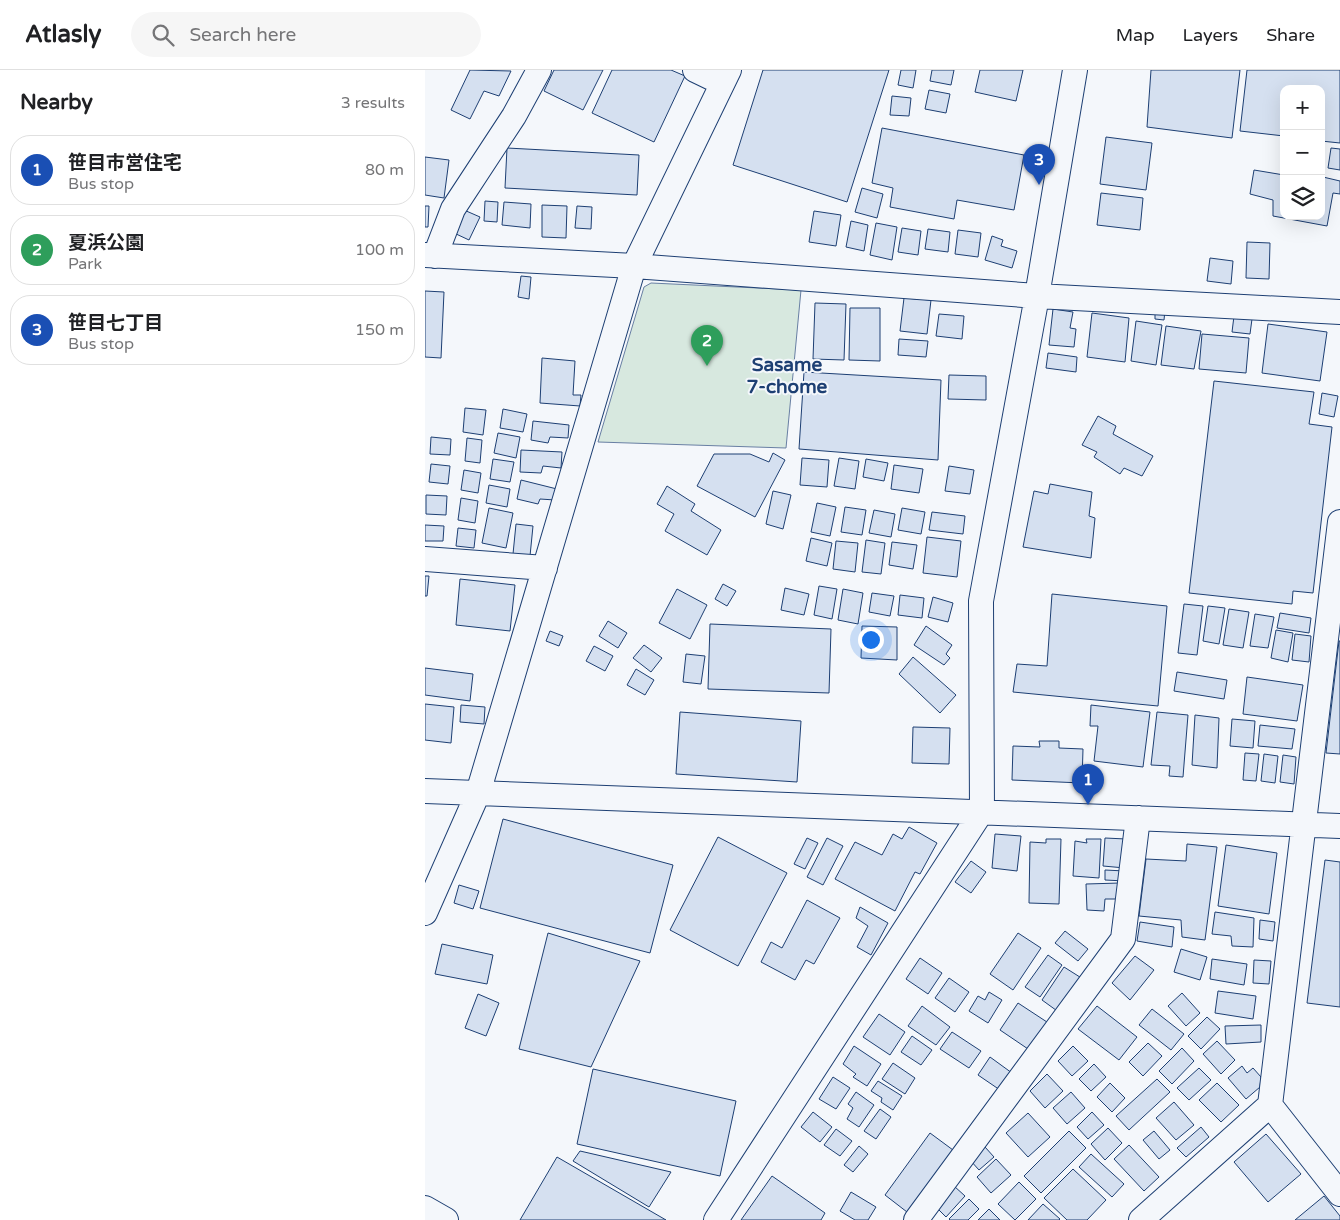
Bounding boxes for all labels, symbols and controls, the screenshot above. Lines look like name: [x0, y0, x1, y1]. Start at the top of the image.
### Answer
search box: [131, 12, 481, 57]
text: Atlasly: [25, 20, 101, 49]
icon: search: [149, 21, 177, 49]
text: Search here: [189, 24, 296, 46]
text: Map: [1116, 24, 1155, 46]
text: Layers: [1183, 24, 1238, 46]
text: Share: [1266, 24, 1315, 46]
map controls: [1280, 85, 1325, 220]
button: +: [1280, 85, 1325, 130]
text: Nearby: [20, 90, 93, 115]
text: 3 results: [341, 93, 405, 113]
button: −: [1280, 130, 1325, 175]
pin: 3: [1023, 144, 1055, 185]
text: 笹目市営住宅: [68, 152, 182, 174]
text: 1: [32, 160, 42, 180]
text: 80 m: [365, 160, 404, 180]
text: Bus stop: [68, 174, 134, 194]
button: layers: [1280, 175, 1325, 220]
text: 夏浜公園: [68, 232, 144, 254]
text: 2: [32, 240, 42, 260]
text: 100 m: [355, 240, 404, 260]
text: Park: [68, 254, 102, 274]
text: 笹目七丁目: [68, 312, 163, 334]
text: 3: [32, 320, 42, 340]
text: 150 m: [355, 320, 404, 340]
pin: 2: [691, 325, 723, 366]
text: Bus stop: [68, 334, 134, 354]
district label: Sasame 7-chome: [747, 354, 828, 398]
your location: [858, 627, 884, 653]
pin: 1: [1072, 764, 1104, 805]

